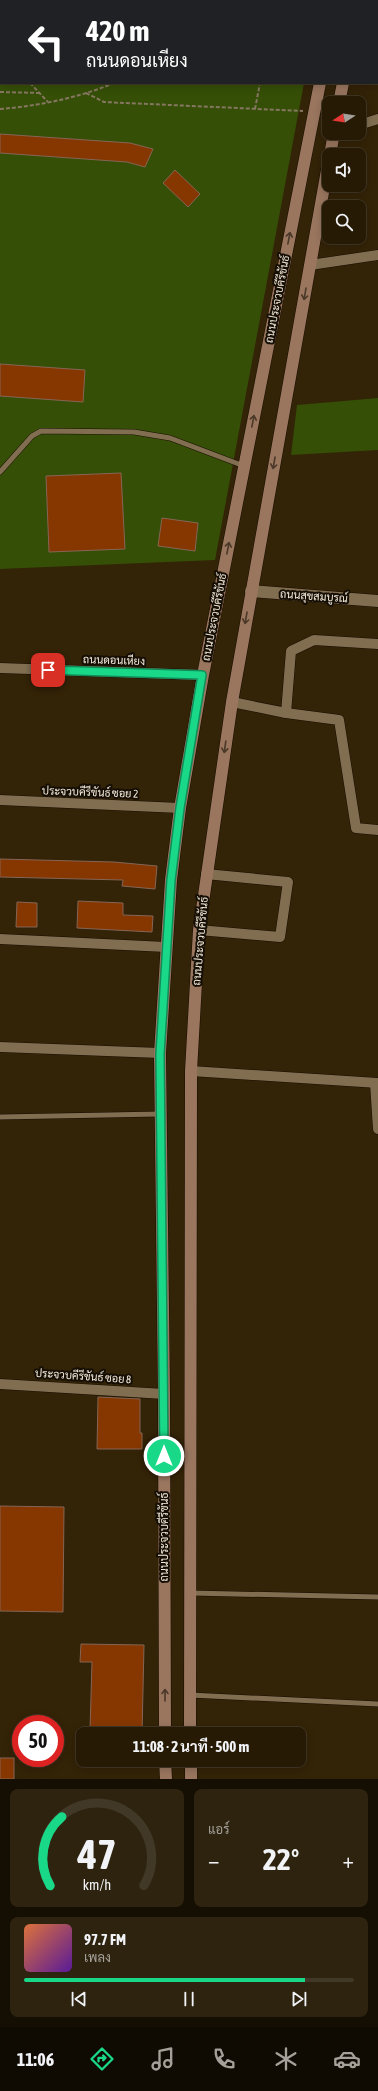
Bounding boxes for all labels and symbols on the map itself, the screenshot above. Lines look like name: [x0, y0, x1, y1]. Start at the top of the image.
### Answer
north arrow: [322, 96, 366, 140]
one-way arrow: [286, 232, 294, 245]
street label: ถนนประจวบคีรีขันธ์: [261, 254, 291, 344]
one-way arrow: [300, 287, 308, 300]
one-way arrow: [249, 415, 257, 428]
one-way arrow: [270, 456, 278, 469]
one-way arrow: [224, 542, 232, 555]
street label: ถนนประจวบคีรีขันธ์: [198, 572, 228, 662]
street label: ถนนสุขสมบูรณ์: [279, 586, 348, 607]
one-way arrow: [242, 612, 250, 625]
street label: ถนนดอนเหียง: [83, 651, 145, 667]
pin: [31, 653, 65, 687]
one-way arrow: [221, 740, 229, 753]
street label: ประจวบคีรีขันธ์ ซอย 2: [42, 782, 138, 800]
street label: ถนนประจวบคีรีขันธ์: [188, 896, 210, 986]
street label: ประจวบคีรีขันธ์ ซอย 8: [34, 1365, 132, 1385]
position arrow: [143, 1435, 185, 1477]
street label: ถนนประจวบคีรีขันธ์: [156, 1492, 170, 1582]
one-way arrow: [161, 1689, 169, 1702]
speed limit sign: 50: [12, 1715, 64, 1767]

